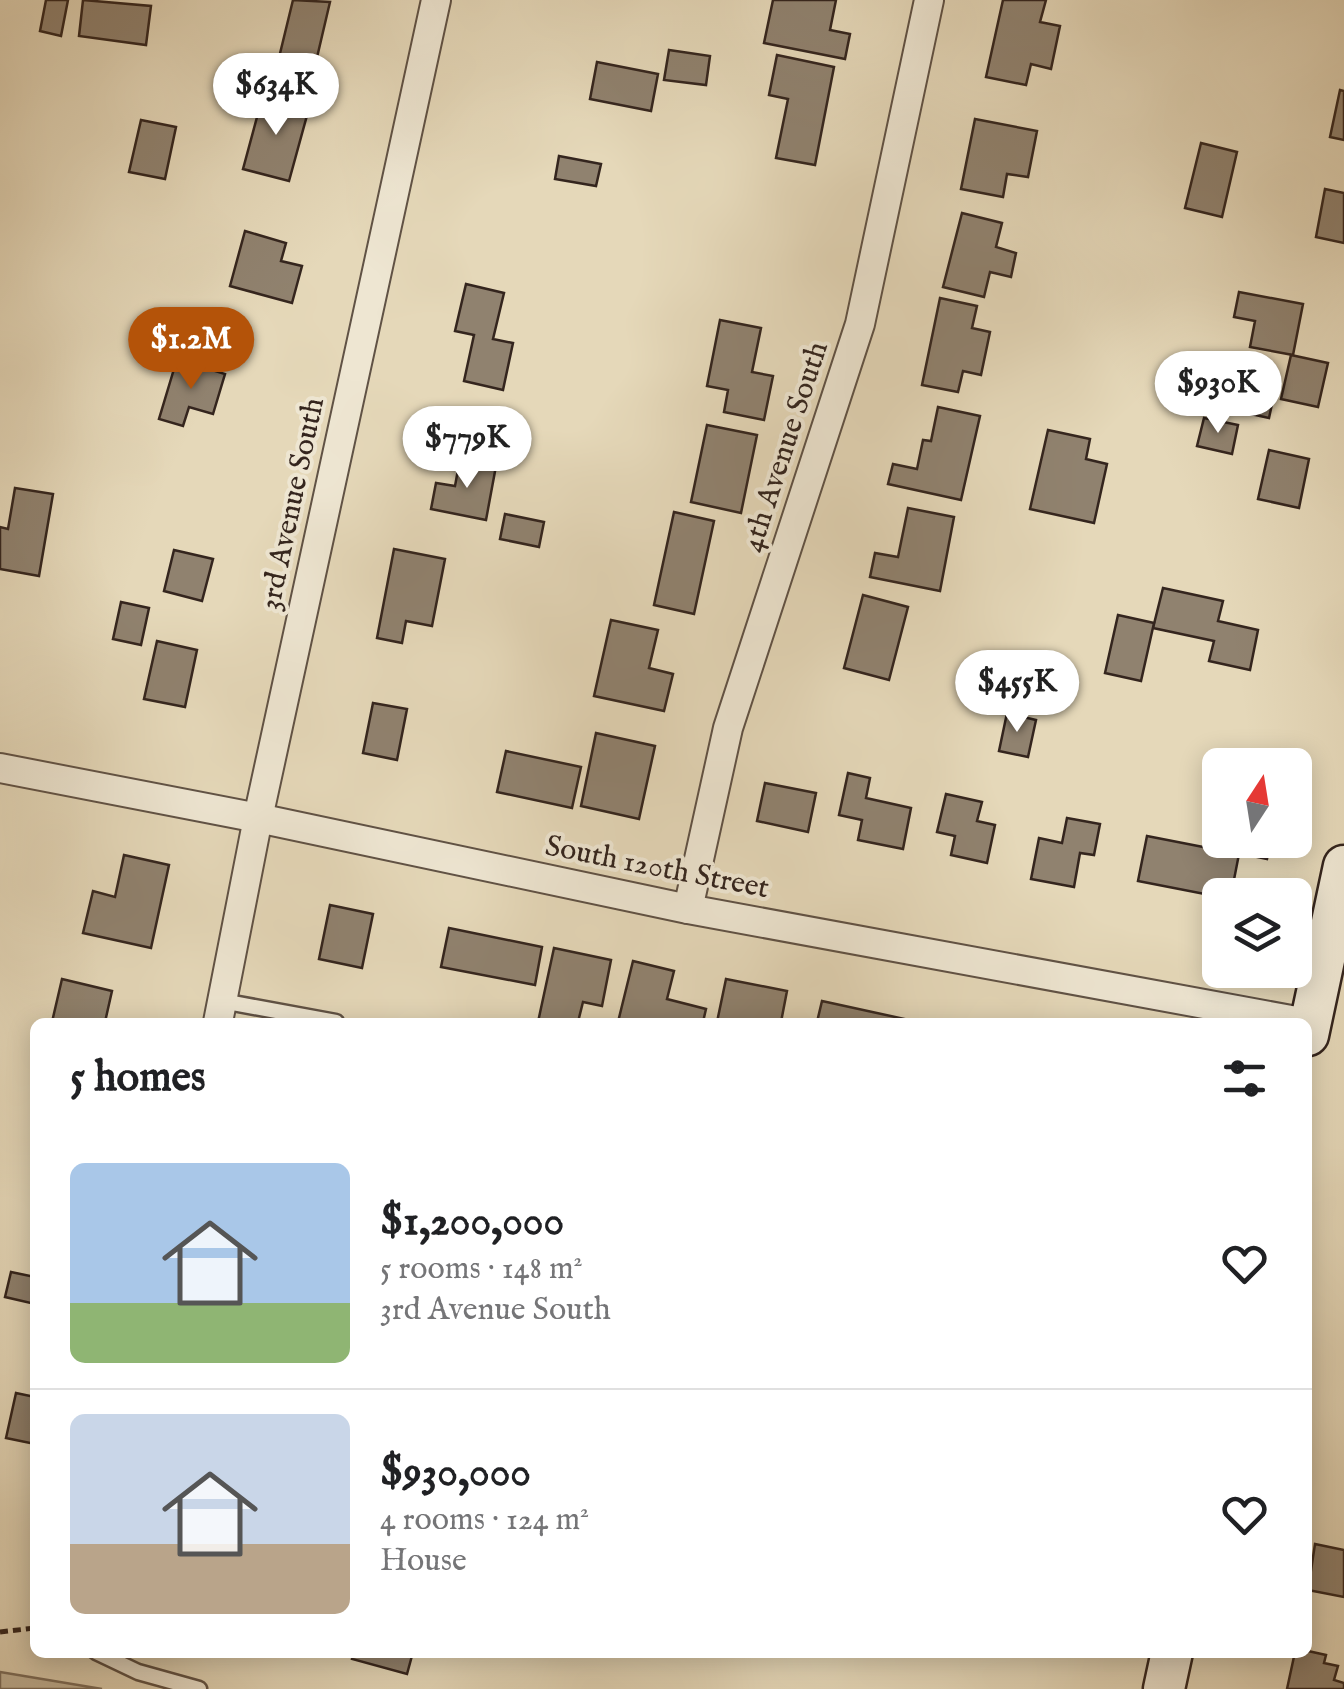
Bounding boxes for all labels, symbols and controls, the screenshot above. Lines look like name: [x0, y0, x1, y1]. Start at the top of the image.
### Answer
pin: $634K: [206, 53, 346, 138]
text: $634K: [235, 65, 317, 106]
pin: $1.2M: [121, 307, 261, 392]
text: $1.2M: [150, 319, 232, 360]
street label: 4th Avenue South: [734, 337, 838, 557]
pin: $930K: [1148, 351, 1288, 436]
text: $930K: [1177, 363, 1259, 404]
street label: 3rd Avenue South: [252, 394, 334, 614]
pin: $779K: [397, 406, 537, 491]
text: $779K: [425, 418, 509, 459]
pin: $455K: [947, 650, 1087, 735]
text: $455K: [977, 662, 1057, 703]
north arrow: [1202, 748, 1312, 858]
map controls: [1202, 748, 1312, 988]
street label: South 120th Street: [542, 828, 772, 908]
button: layers: [1202, 878, 1312, 988]
icon: filters: [1217, 1051, 1272, 1106]
text: 5 homes: [70, 1052, 206, 1105]
text: $1,200,000: [380, 1196, 564, 1249]
icon: home: [150, 1203, 270, 1323]
icon: heart: [1217, 1236, 1272, 1291]
text: 5 rooms · 148 m²: [380, 1249, 583, 1290]
text: 3rd Avenue South: [380, 1290, 611, 1331]
text: $930,000: [380, 1447, 531, 1500]
icon: home: [150, 1454, 270, 1574]
icon: heart: [1217, 1487, 1272, 1542]
text: 4 rooms · 124 m²: [380, 1500, 589, 1541]
text: House: [380, 1541, 467, 1582]

